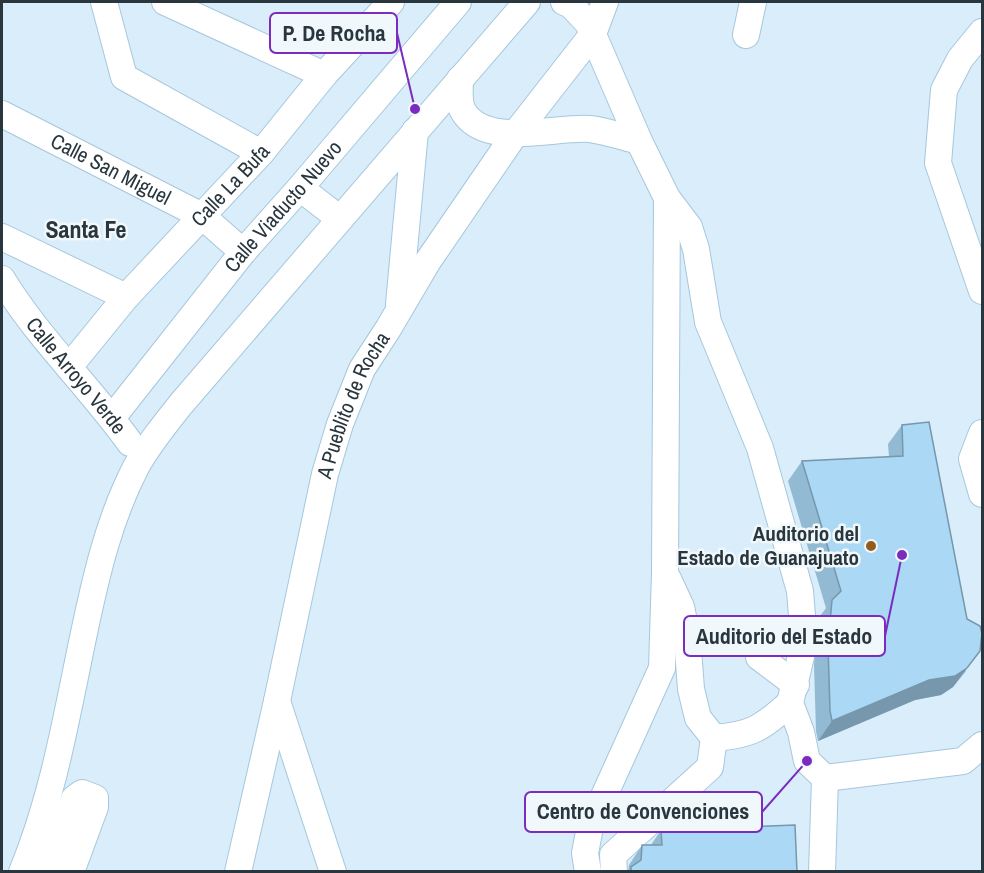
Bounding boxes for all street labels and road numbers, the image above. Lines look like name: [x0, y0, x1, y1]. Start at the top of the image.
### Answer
street label: Calle San Miguel: [46, 126, 176, 212]
street label: Calle Viaducto Nuevo: [217, 134, 348, 278]
street label: Calle La Bufa: [184, 138, 277, 233]
street label: Calle Arroyo Verde: [19, 311, 133, 440]
street label: A Pueblito de Rocha: [309, 325, 397, 483]

